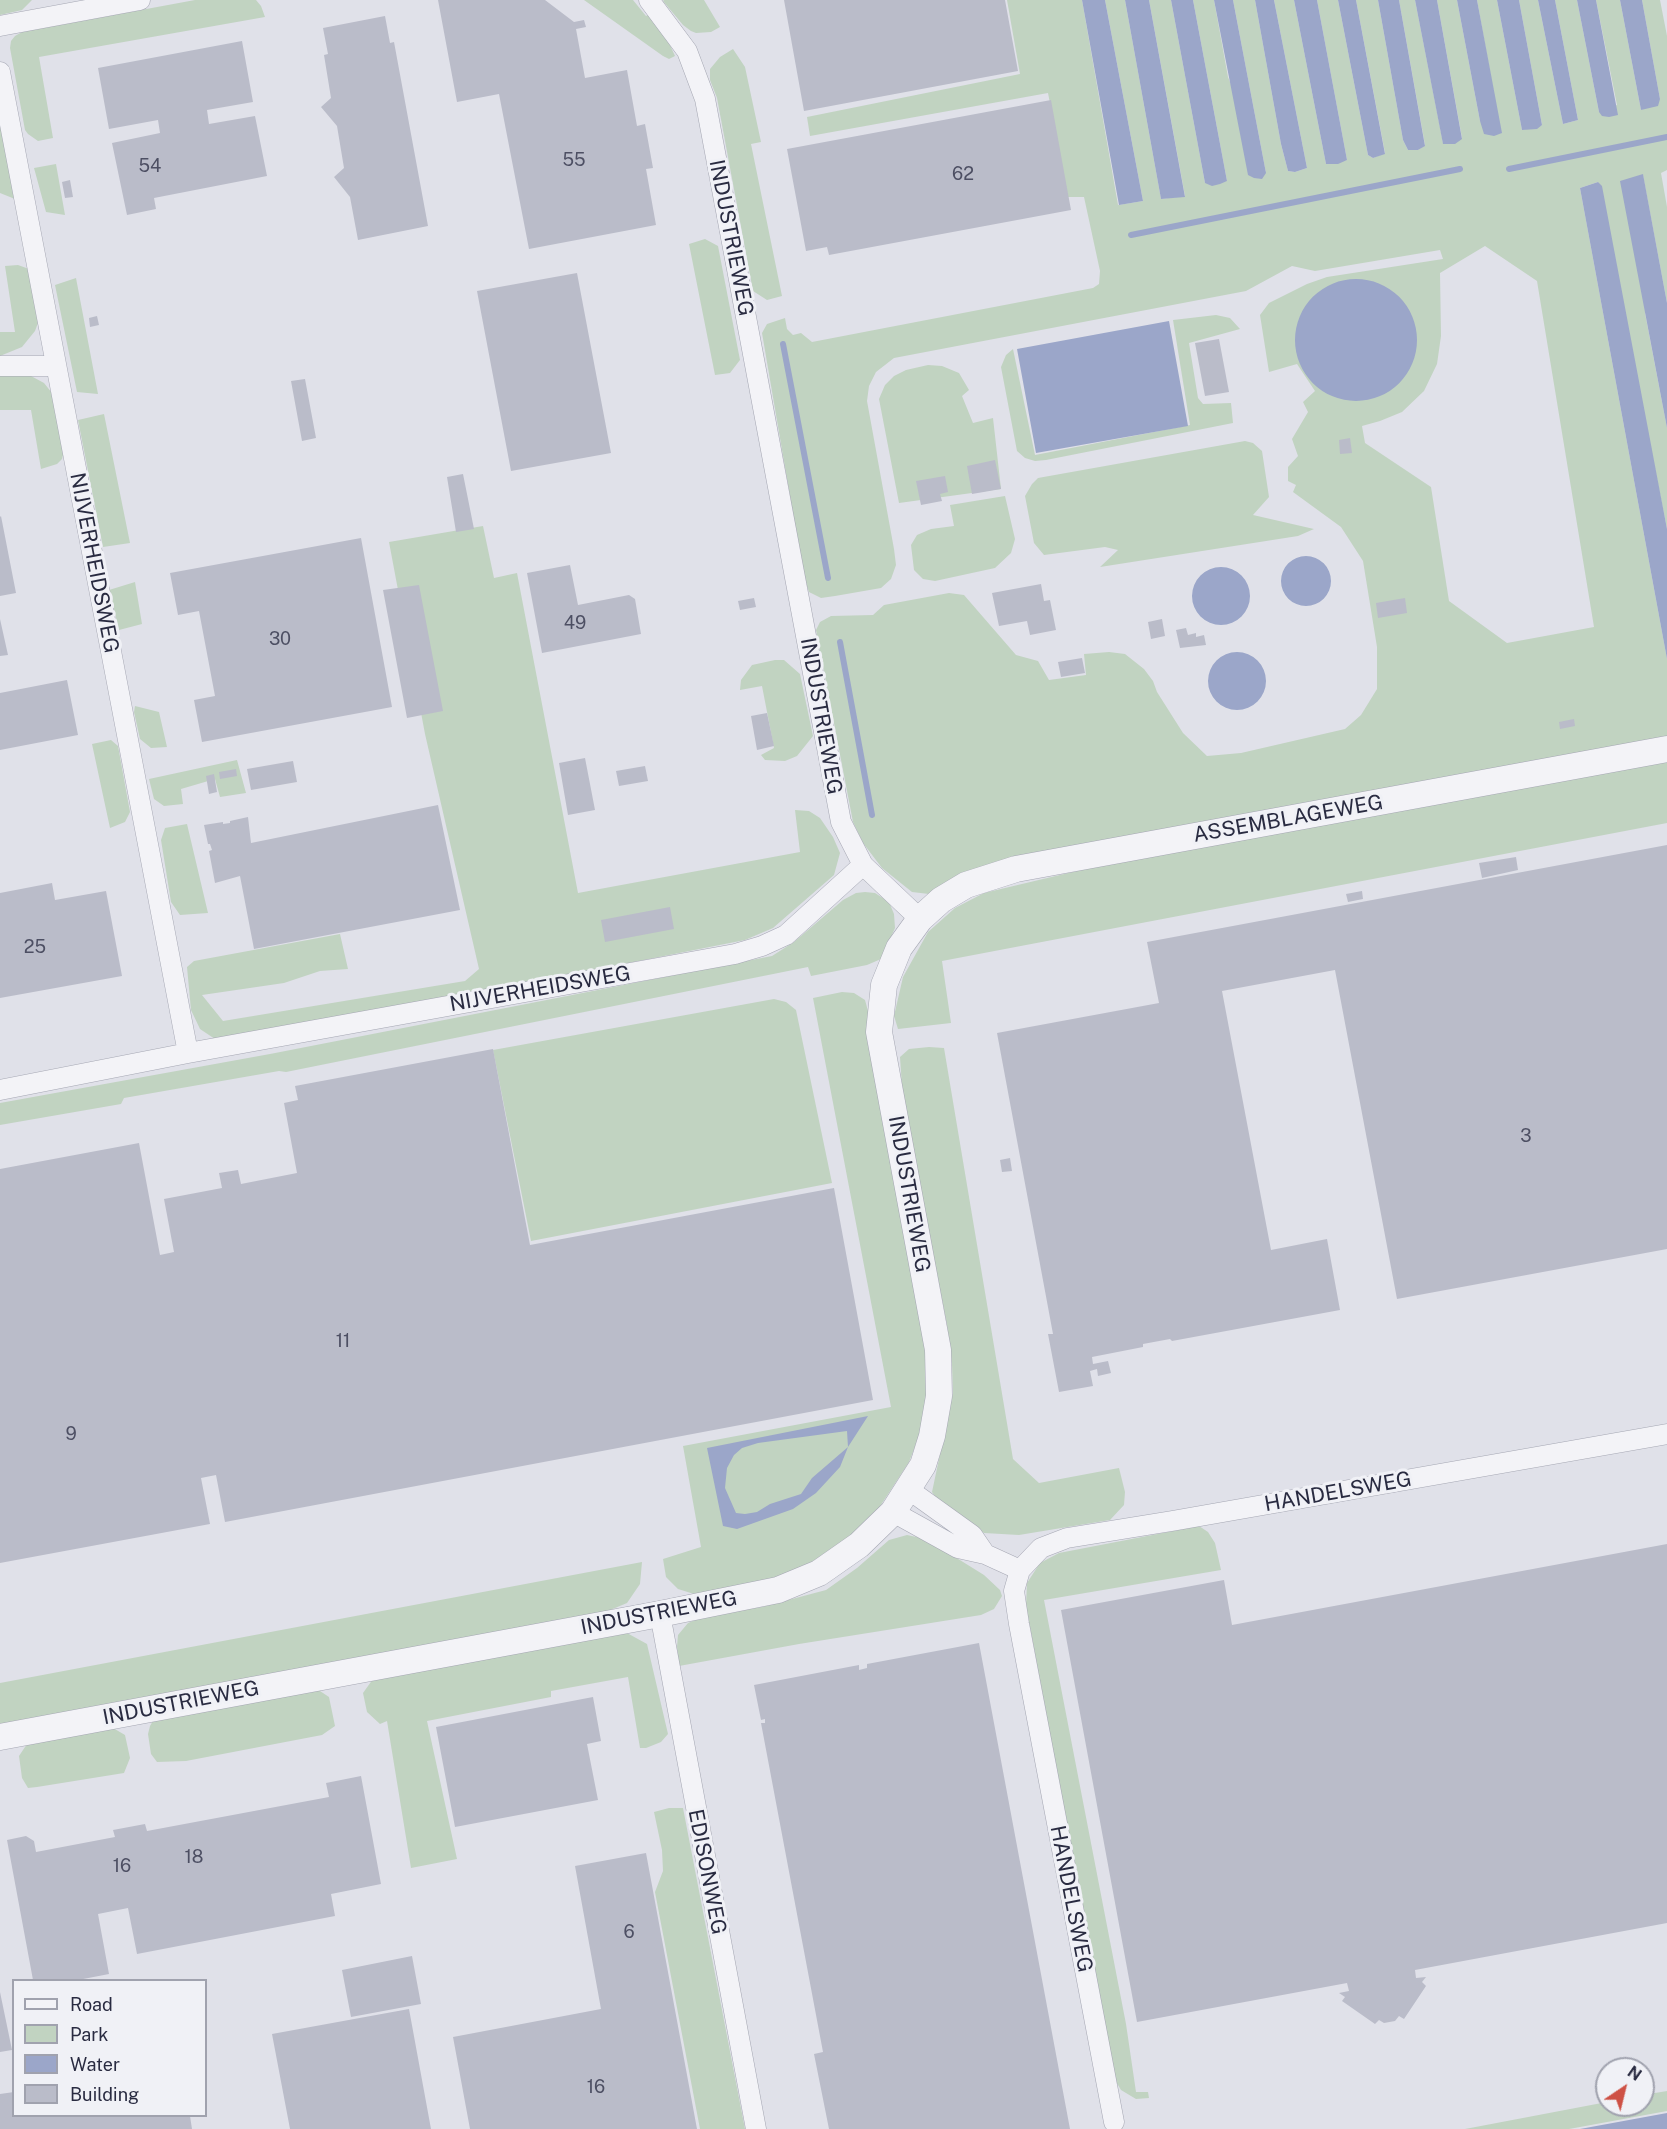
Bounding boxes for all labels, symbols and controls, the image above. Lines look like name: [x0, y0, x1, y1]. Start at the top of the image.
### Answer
house number: 55: [562, 149, 586, 171]
house number: 54: [139, 155, 161, 177]
street label: INDUSTRIEWEG: [703, 158, 759, 318]
house number: 62: [952, 163, 974, 185]
street label: NIJVERHEIDSWEG: [64, 471, 124, 655]
house number: 49: [564, 612, 586, 634]
house number: 30: [269, 628, 291, 650]
street label: INDUSTRIEWEG: [795, 636, 847, 796]
street label: ASSEMBLAGEWEG: [1191, 790, 1385, 848]
house number: 25: [24, 936, 46, 958]
street label: NIJVERHEIDSWEG: [448, 961, 632, 1017]
street label: INDUSTRIEWEG: [883, 1114, 935, 1274]
house number: 3: [1520, 1125, 1532, 1147]
house number: 11: [336, 1330, 350, 1352]
house number: 9: [65, 1423, 77, 1445]
street label: HANDELSWEG: [1262, 1467, 1414, 1517]
street label: INDUSTRIEWEG: [579, 1585, 739, 1641]
street label: INDUSTRIEWEG: [101, 1675, 261, 1731]
street label: EDISONWEG: [683, 1807, 731, 1937]
street label: HANDELSWEG: [1044, 1823, 1098, 1975]
house number: 18: [185, 1846, 203, 1868]
house number: 16: [113, 1855, 131, 1877]
house number: 6: [623, 1921, 635, 1943]
legend: [12, 1979, 207, 2117]
text: Road: [70, 1994, 113, 2015]
text: Park: [70, 2024, 108, 2045]
text: Water: [70, 2054, 120, 2075]
north arrow: [1595, 2057, 1655, 2117]
text: N: [1624, 2062, 1645, 2085]
house number: 16: [587, 2076, 605, 2098]
text: Building: [70, 2084, 139, 2105]

